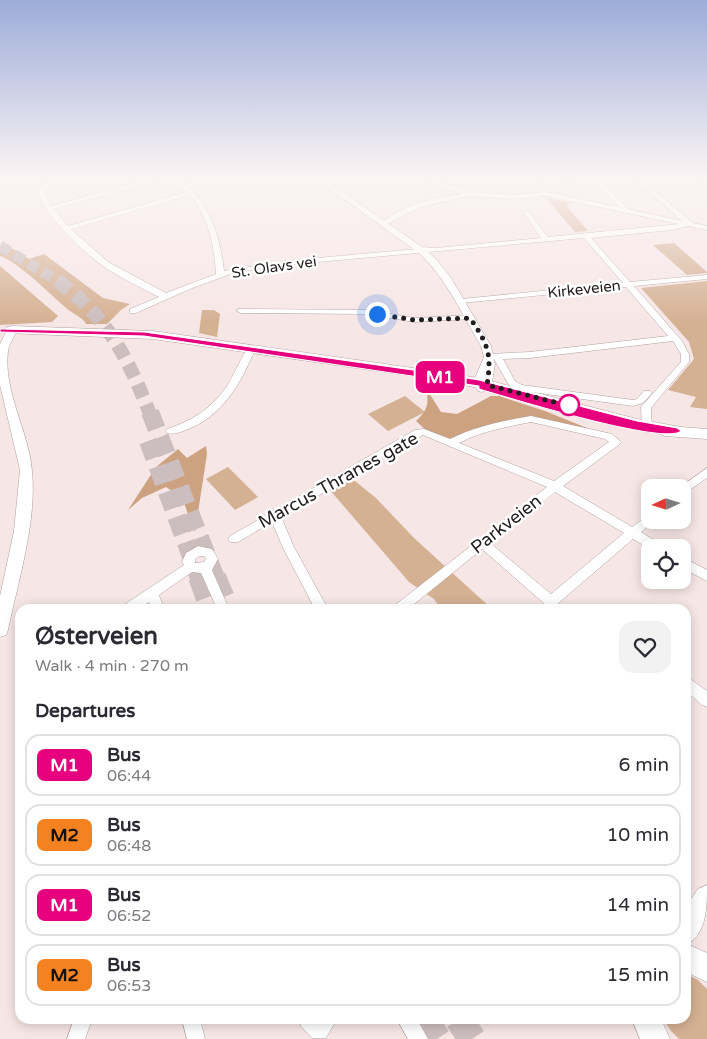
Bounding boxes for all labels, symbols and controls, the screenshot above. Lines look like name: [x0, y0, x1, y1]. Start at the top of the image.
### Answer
street label: St. Olavs vei: [230, 252, 318, 282]
street label: Kirkeveien: [546, 276, 622, 302]
your location: [365, 302, 390, 327]
line badge: M1: [418, 361, 462, 393]
text: M1: [426, 366, 454, 388]
unlabelled marker: [558, 394, 580, 416]
street label: Marcus Thranes gate: [254, 427, 422, 533]
north arrow: [641, 479, 691, 529]
map controls: [641, 479, 691, 589]
street label: Parkveien: [466, 490, 546, 558]
button: locate: [641, 539, 691, 589]
button: heart: [619, 621, 671, 673]
text: Østerveien: [35, 622, 158, 651]
text: Walk · 4 min · 270 m: [35, 656, 189, 676]
text: Departures: [35, 700, 135, 722]
text: Bus: [107, 744, 141, 766]
text: M1: [50, 754, 79, 776]
text: 6 min: [618, 754, 669, 776]
text: 06:44: [107, 766, 151, 786]
text: Bus: [107, 814, 141, 836]
text: M2: [50, 824, 79, 846]
text: 10 min: [606, 824, 669, 846]
text: 06:48: [107, 836, 151, 856]
text: Bus: [107, 884, 141, 906]
text: M1: [50, 894, 79, 916]
text: 14 min: [606, 894, 669, 916]
text: 06:52: [107, 906, 151, 926]
text: Bus: [107, 954, 141, 976]
text: M2: [50, 964, 79, 986]
text: 15 min: [606, 964, 669, 986]
text: 06:53: [107, 976, 151, 996]

